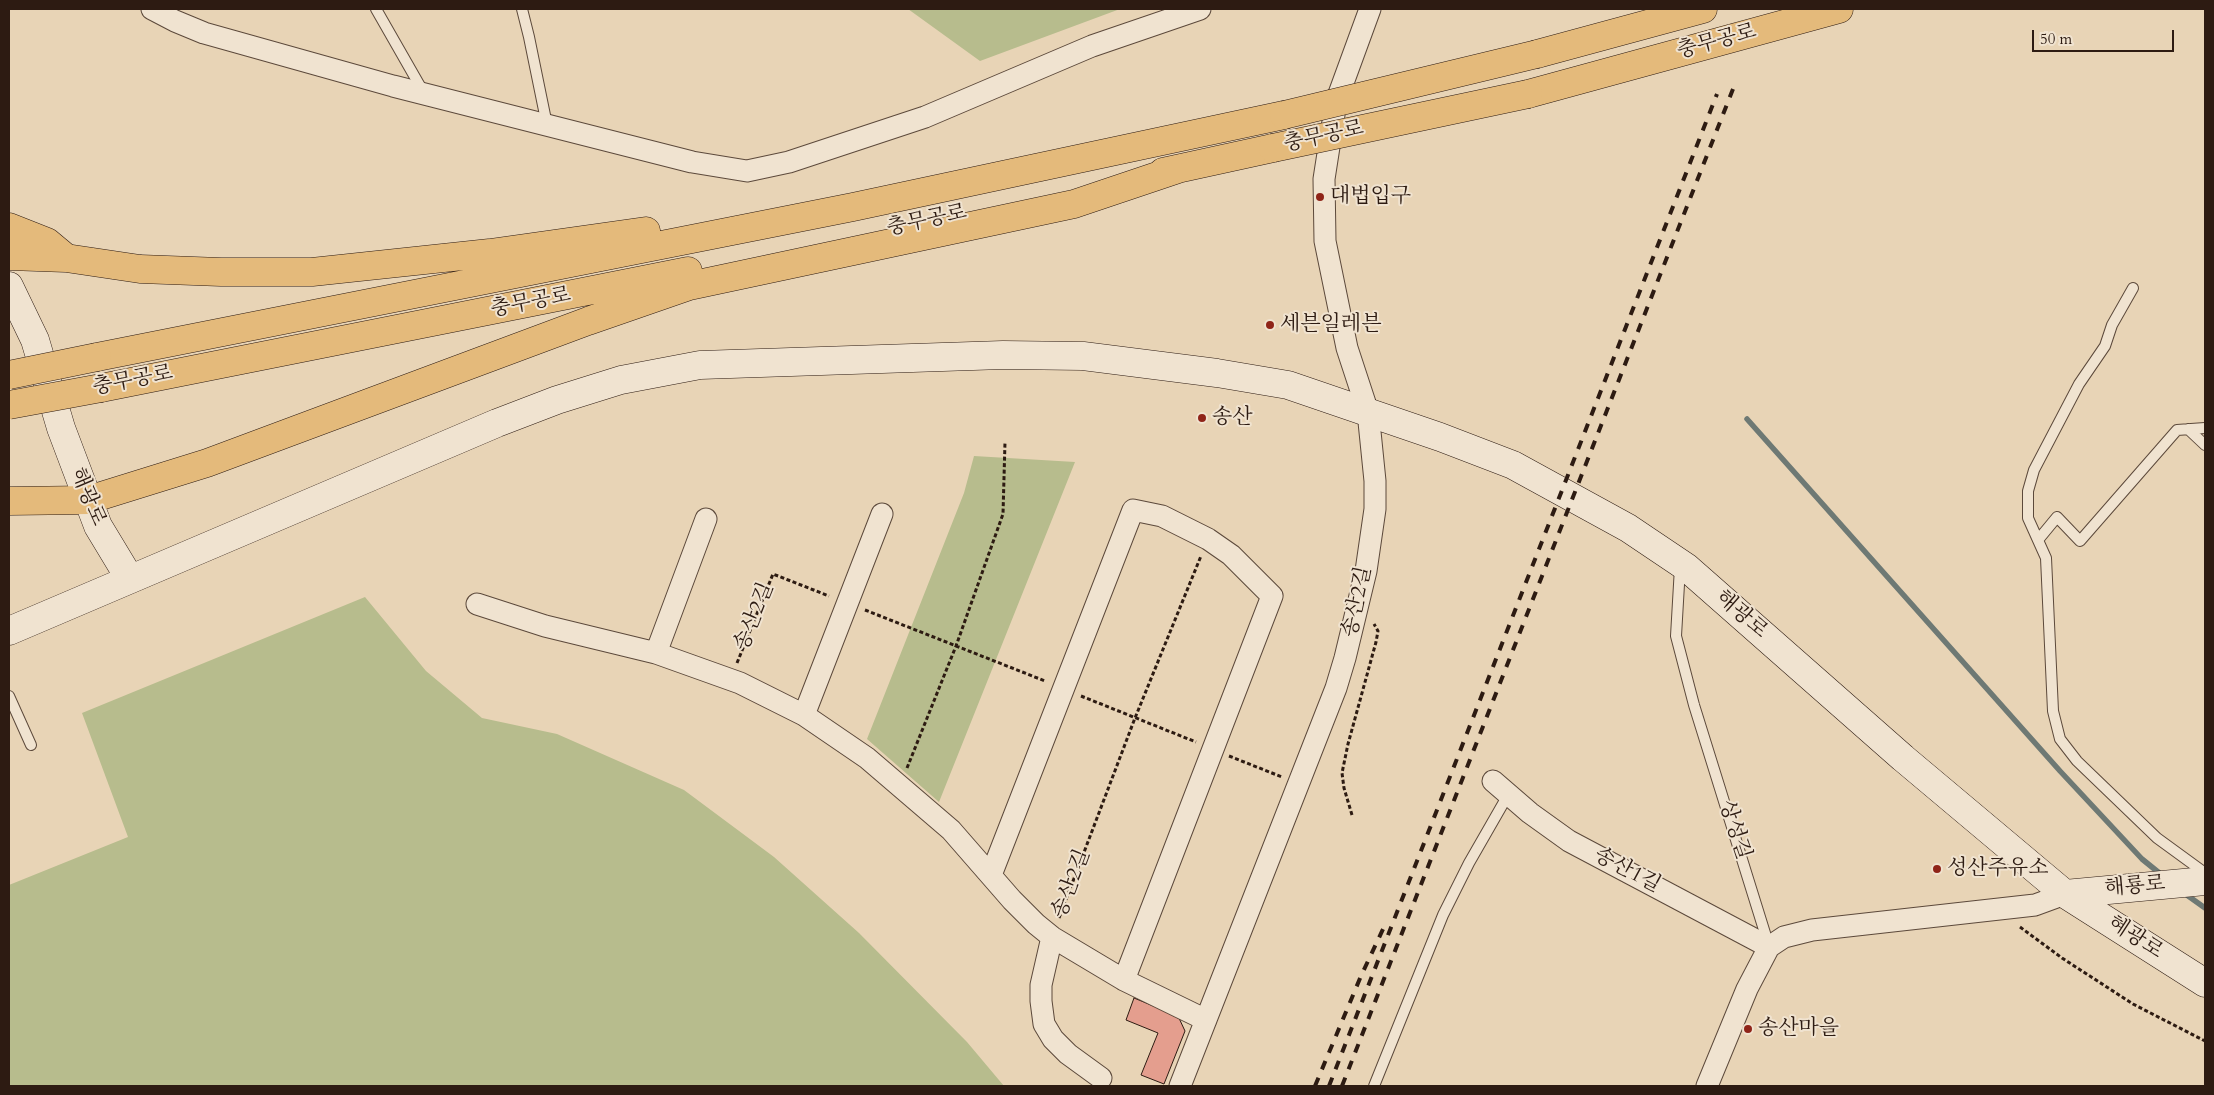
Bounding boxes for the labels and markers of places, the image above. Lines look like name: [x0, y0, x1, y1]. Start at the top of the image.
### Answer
place label: 대법입구: [1330, 184, 1411, 210]
marker: 대법입구: [1314, 191, 1326, 203]
place label: 세븐일레븐: [1280, 312, 1381, 338]
marker: 세븐일레븐: [1264, 319, 1276, 331]
place label: 송산: [1212, 405, 1253, 431]
marker: 송산: [1196, 412, 1208, 424]
place label: 성산주유소: [1947, 856, 2048, 882]
marker: 성산주유소: [1931, 863, 1943, 875]
place label: 송산마을: [1758, 1016, 1839, 1042]
marker: 송산마을: [1742, 1023, 1754, 1035]

